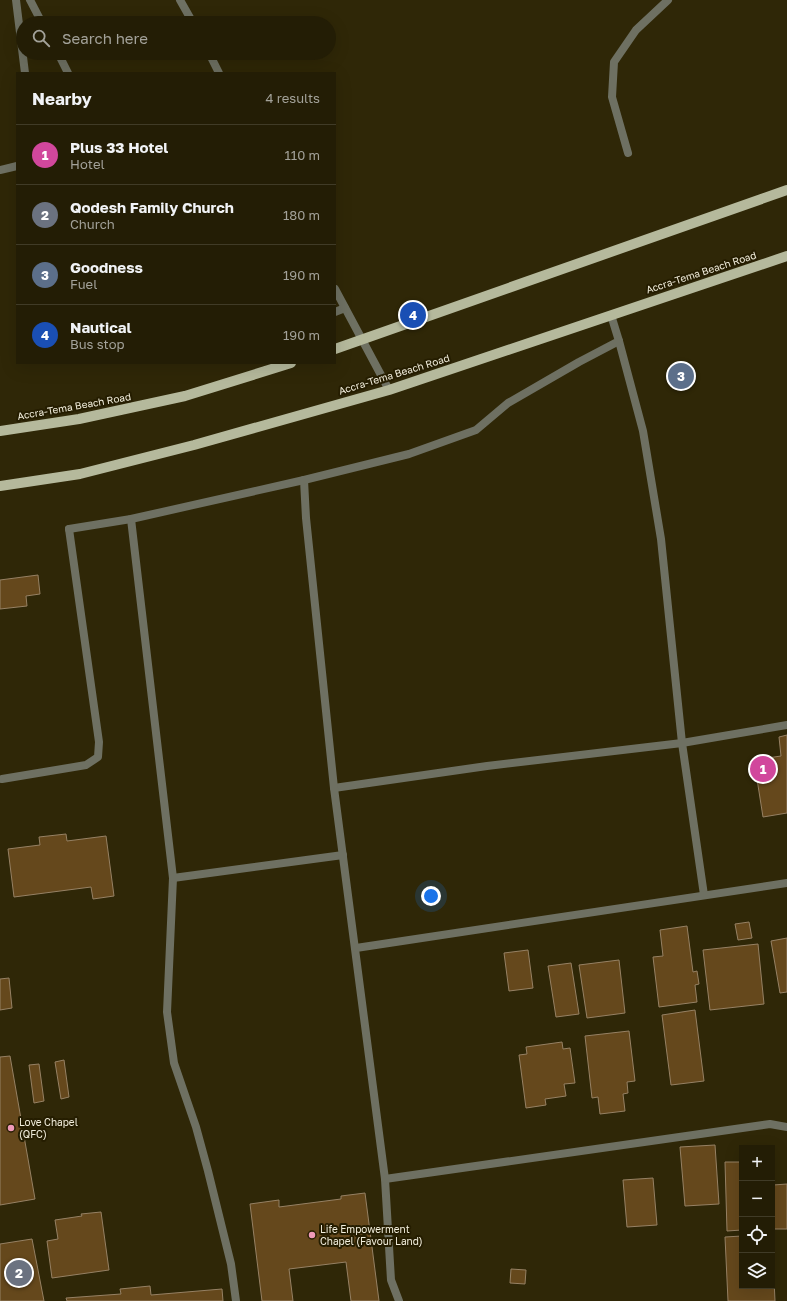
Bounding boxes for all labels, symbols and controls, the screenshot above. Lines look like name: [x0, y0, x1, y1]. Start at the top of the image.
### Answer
search box: [16, 16, 336, 60]
icon: search: [30, 27, 52, 49]
text: Search here: [62, 29, 148, 47]
text: Nearby: [32, 88, 92, 109]
text: 4 results: [266, 90, 320, 106]
text: Plus 33 Hotel: [70, 138, 168, 156]
text: 1: [42, 147, 48, 163]
text: 110 m: [285, 147, 320, 163]
text: Hotel: [70, 156, 105, 172]
text: Qodesh Family Church: [70, 198, 234, 216]
text: 2: [41, 207, 49, 223]
text: 180 m: [283, 207, 320, 223]
text: Church: [70, 216, 115, 232]
street label: Accra-Tema Beach Road: [644, 248, 758, 296]
text: Goodness: [70, 258, 143, 276]
text: 3: [41, 267, 49, 283]
text: 190 m: [283, 267, 320, 283]
text: Fuel: [70, 276, 97, 292]
pin: 4: [400, 300, 426, 330]
text: Nautical: [70, 318, 132, 336]
text: 4: [41, 327, 49, 343]
text: 190 m: [283, 327, 320, 343]
text: Bus stop: [70, 336, 125, 352]
street label: Accra-Tema Beach Road: [337, 351, 451, 397]
pin: 3: [668, 361, 694, 391]
street label: Accra-Tema Beach Road: [16, 390, 132, 422]
pin: 1: [750, 754, 776, 784]
your location: [421, 886, 441, 906]
place label: Love Chapel (QFC): [19, 1116, 78, 1140]
marker: Love Chapel (QFC): [6, 1123, 16, 1133]
map controls: [739, 1145, 775, 1289]
button: +: [739, 1145, 775, 1181]
button: −: [739, 1181, 775, 1217]
button: locate: [739, 1217, 775, 1253]
place label: Life Empowerment Chapel (Favour Land): [320, 1223, 423, 1247]
marker: Life Empowerment Chapel (Favour Land): [307, 1230, 317, 1240]
button: layers: [739, 1253, 775, 1289]
pin: 2: [6, 1258, 32, 1288]

